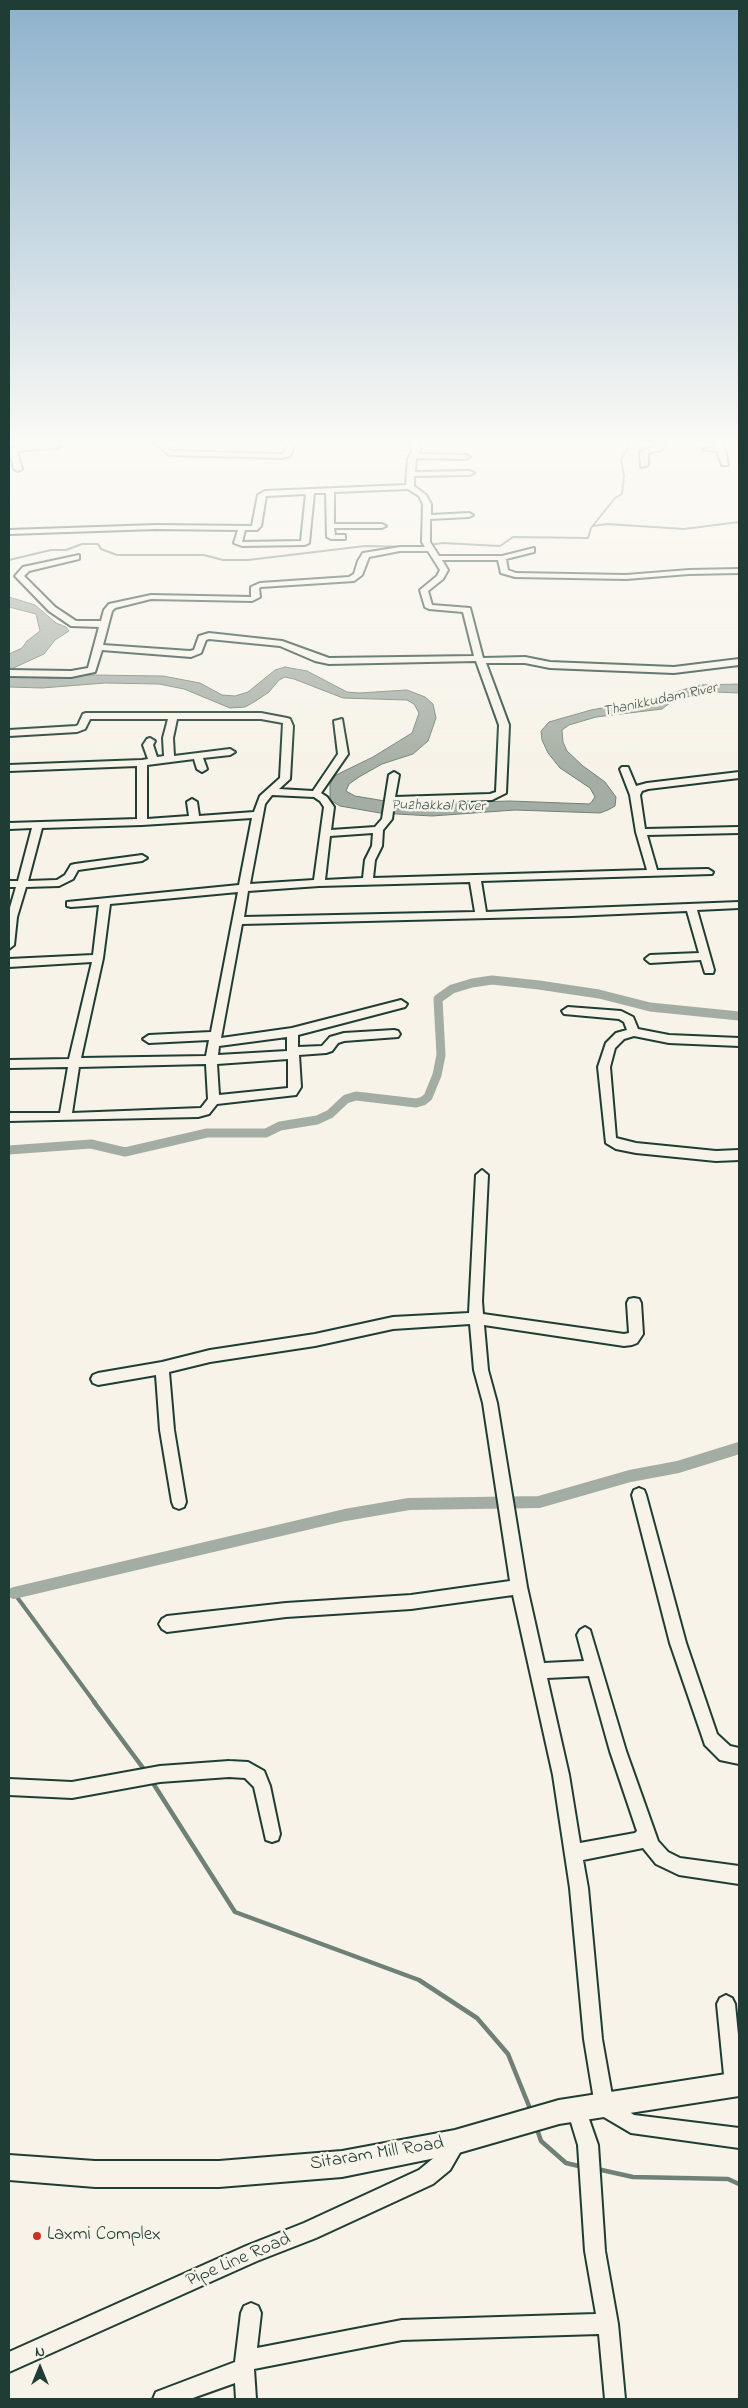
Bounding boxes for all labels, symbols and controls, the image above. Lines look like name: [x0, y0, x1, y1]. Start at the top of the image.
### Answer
water label: Thanikkudam River: [601, 680, 719, 722]
water label: Puzhakkal River: [391, 797, 485, 817]
street label: Sitaram Mill Road: [308, 2133, 446, 2177]
place label: Laxmi Complex: [47, 2225, 161, 2247]
street label: Pipe Line Road: [183, 2229, 295, 2293]
marker: Laxmi Complex: [31, 2230, 43, 2242]
text: N: [35, 2342, 45, 2363]
north arrow: [15, 2343, 65, 2393]

